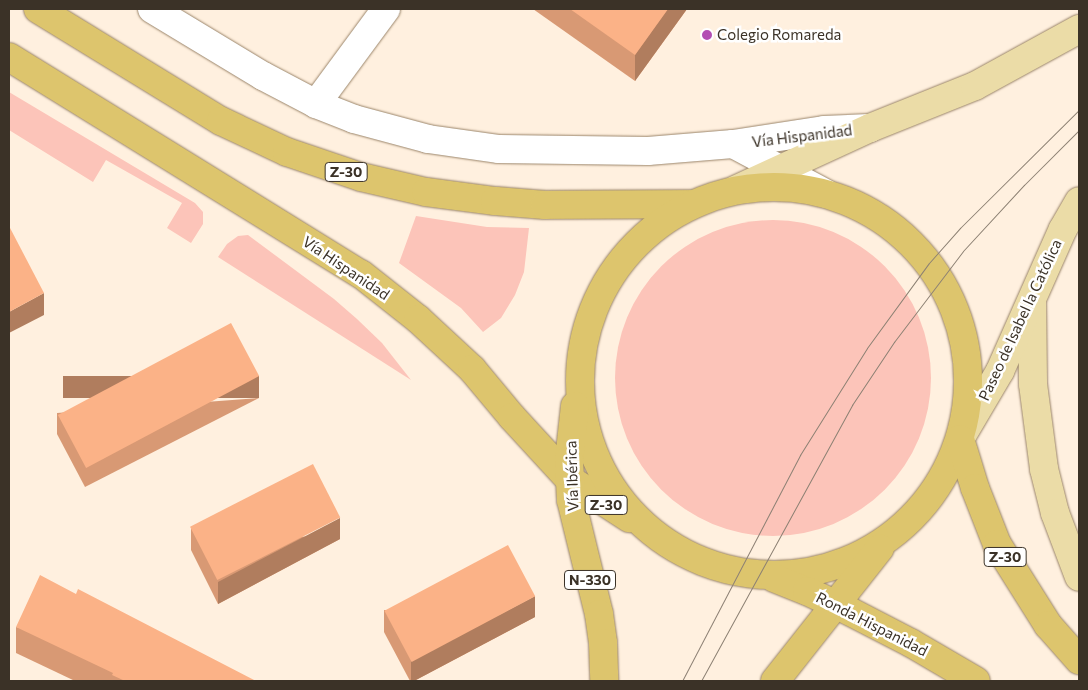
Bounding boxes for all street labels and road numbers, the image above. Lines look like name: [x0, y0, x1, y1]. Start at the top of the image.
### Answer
street label: Vía Hispanidad: [751, 121, 853, 151]
road number: Z-30: [324, 160, 368, 183]
street label: Vía Hispanidad: [299, 232, 393, 304]
street label: Paseo de Isabel la Católica: [975, 236, 1065, 404]
street label: Vía Ibérica: [562, 440, 582, 512]
road number: Z-30: [584, 494, 628, 516]
road number: Z-30: [982, 546, 1028, 568]
road number: N-330: [564, 568, 616, 592]
street label: Ronda Hispanidad: [813, 588, 931, 660]

